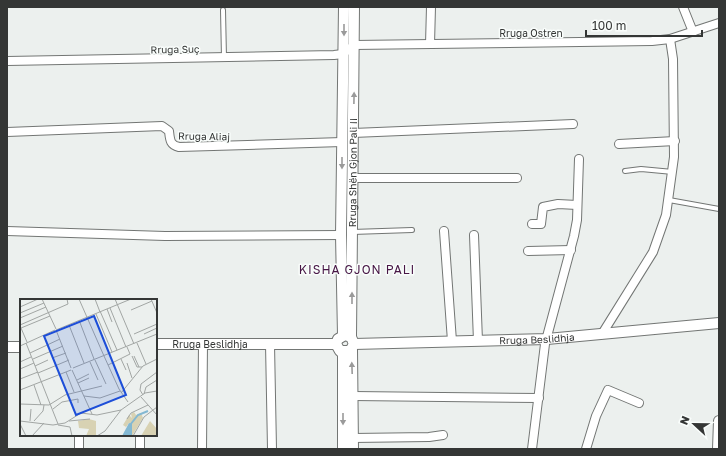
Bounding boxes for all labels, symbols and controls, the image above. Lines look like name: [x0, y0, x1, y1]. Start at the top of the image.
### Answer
scale bar: [586, 12, 702, 38]
text: 100 m: [592, 18, 626, 33]
one-way arrow: [341, 24, 347, 37]
street label: Rruga Ostren: [499, 27, 563, 39]
street label: Rruga Suç: [150, 43, 200, 55]
one-way arrow: [351, 91, 357, 104]
street label: Rruga Shën Gjon Pali II: [346, 118, 359, 227]
street label: Rruga Aliaj: [178, 130, 230, 142]
one-way arrow: [339, 157, 345, 170]
district label: KISHA GJON PALI: [299, 262, 415, 277]
one-way arrow: [349, 291, 355, 304]
inset map: [20, 299, 157, 436]
street label: Rruga Beslidhja: [499, 330, 575, 346]
street label: Rruga Beslidhja: [172, 338, 248, 350]
one-way arrow: [349, 361, 355, 374]
north arrow: [674, 404, 714, 444]
one-way arrow: [340, 413, 346, 426]
text: N: [677, 414, 692, 426]

